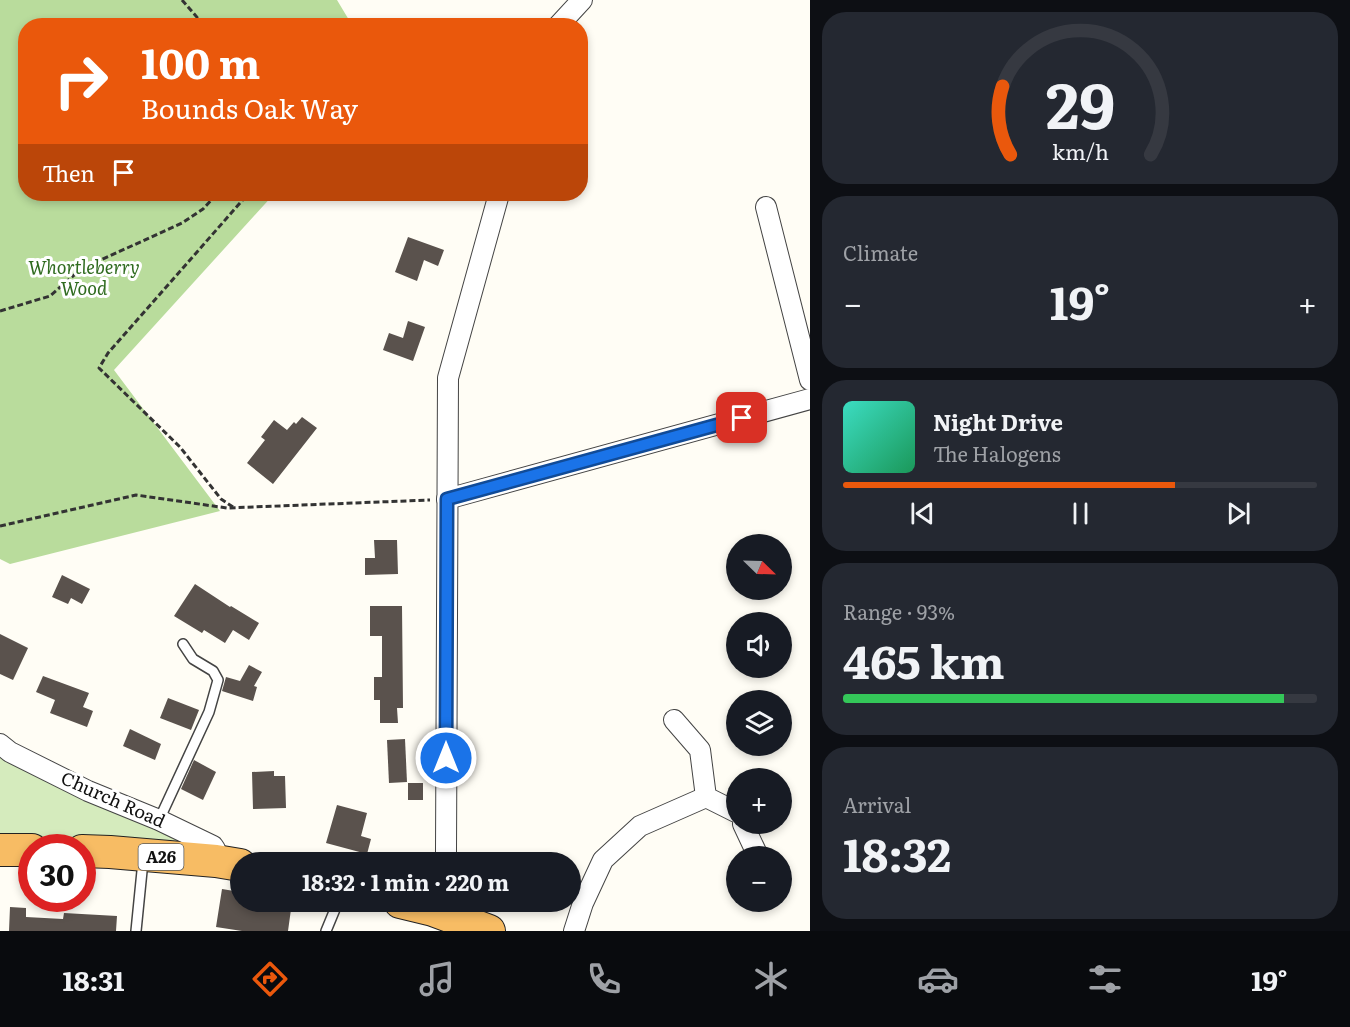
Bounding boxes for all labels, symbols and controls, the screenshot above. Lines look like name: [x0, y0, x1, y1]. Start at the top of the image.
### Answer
text: 100 m: [141, 30, 260, 92]
icon: right: [42, 42, 120, 120]
text: 29: [1045, 56, 1115, 148]
text: Bounds Oak Way: [141, 87, 358, 127]
text: km/h: [1051, 135, 1109, 167]
text: Then: [42, 156, 95, 189]
icon: arrive: [107, 156, 140, 189]
text: Climate: [843, 237, 918, 267]
park label: Whortleberry Wood: [28, 253, 140, 301]
text: 19°: [1050, 267, 1110, 334]
text: −: [843, 277, 862, 326]
text: +: [1298, 277, 1317, 326]
pin: [716, 392, 767, 443]
icon: arrive: [725, 401, 758, 434]
text: Night Drive: [933, 405, 1063, 438]
text: The Halogens: [933, 438, 1061, 468]
icon: previous: [906, 497, 939, 530]
icon: pause: [1064, 497, 1097, 530]
icon: next: [1222, 497, 1255, 530]
north arrow: [726, 534, 792, 600]
map controls: [726, 534, 792, 912]
text: Range · 93%: [843, 596, 955, 626]
button: sound: [726, 612, 792, 678]
text: 465 km: [843, 626, 1005, 693]
button: layers: [726, 690, 792, 756]
position arrow: [414, 726, 478, 790]
street label: Church Road: [57, 764, 170, 834]
button: +: [726, 768, 792, 834]
text: Arrival: [843, 789, 911, 819]
text: 18:32: [843, 819, 951, 886]
speed limit sign: 30: [18, 834, 96, 912]
road number: A26: [138, 844, 184, 870]
button: −: [726, 846, 792, 912]
text: 18:32 · 1 min · 220 m: [302, 865, 509, 898]
icon: directions: [249, 958, 291, 1000]
icon: music: [416, 958, 458, 1000]
icon: phone: [583, 958, 625, 1000]
icon: climate: [750, 958, 792, 1000]
icon: car: [917, 958, 959, 1000]
icon: filters: [1084, 958, 1126, 1000]
text: 18:31: [62, 959, 125, 999]
text: 19°: [1251, 959, 1288, 999]

